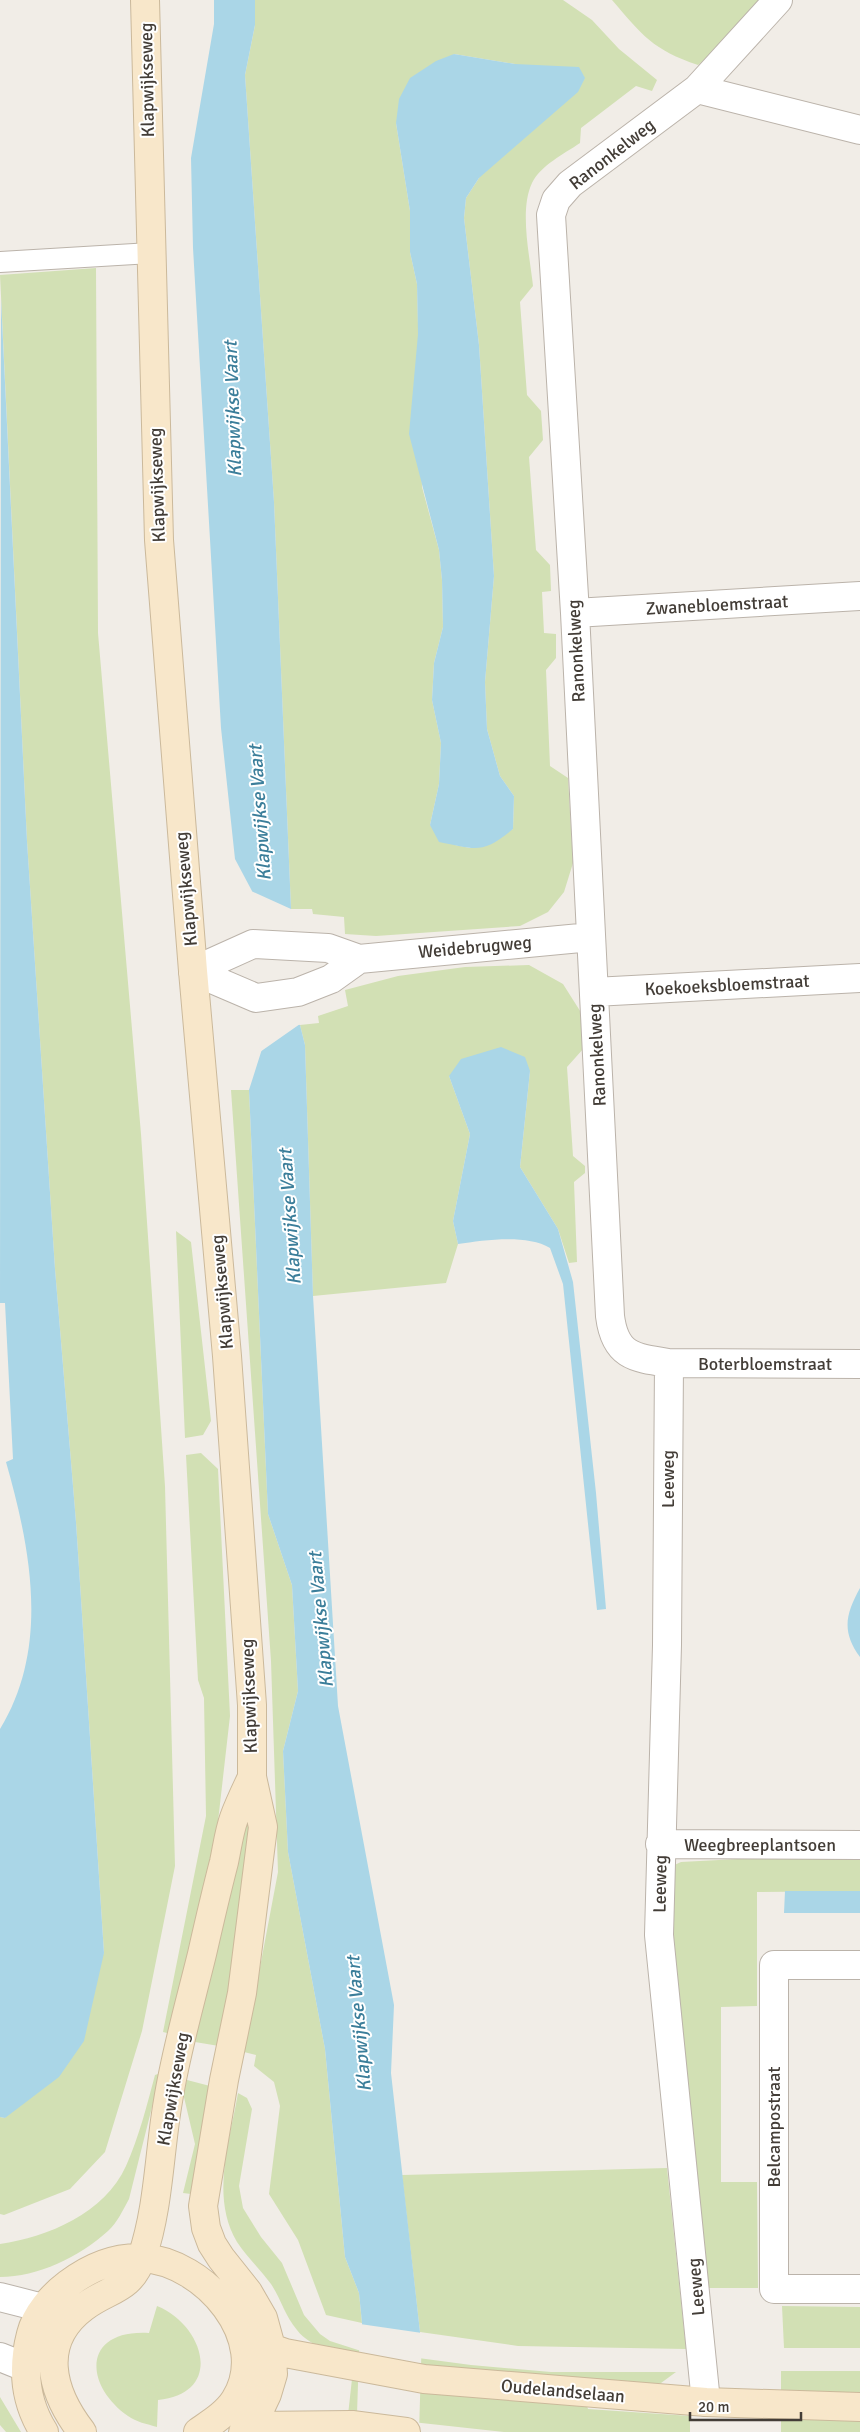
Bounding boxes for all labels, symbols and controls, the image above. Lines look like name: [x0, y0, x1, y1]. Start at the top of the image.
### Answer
street label: Klapwijkseweg: [135, 22, 159, 138]
street label: Ranonkelweg: [565, 114, 659, 194]
water label: Klapwijkse Vaart: [219, 338, 247, 477]
street label: Klapwijkseweg: [144, 427, 170, 543]
street label: Zwanebloemstraat: [645, 590, 789, 620]
street label: Ranonkelweg: [562, 599, 590, 703]
water label: Klapwijkse Vaart: [243, 742, 277, 882]
street label: Klapwijkseweg: [170, 831, 202, 947]
street label: Weidebrugweg: [417, 931, 533, 963]
street label: Koekoeksbloemstraat: [644, 970, 810, 1000]
street label: Ranonkelweg: [583, 1003, 611, 1107]
water label: Klapwijkse Vaart: [273, 1146, 307, 1286]
street label: Klapwijkseweg: [206, 1234, 238, 1350]
street label: Boterbloemstraat: [698, 1353, 832, 1375]
street label: Leeweg: [657, 1450, 679, 1508]
water label: Klapwijkse Vaart: [303, 1549, 339, 1689]
street label: Klapwijkseweg: [236, 1638, 262, 1754]
street label: Weegbreeplantsoen: [684, 1834, 836, 1856]
street label: Leeweg: [648, 1855, 672, 1913]
water label: Klapwijkse Vaart: [341, 1953, 377, 2093]
street label: Klapwijkseweg: [152, 2031, 194, 2147]
street label: Belcampostraat: [763, 2067, 785, 2187]
street label: Leeweg: [683, 2257, 709, 2317]
street label: Oudelandselaan: [500, 2375, 626, 2407]
scale bar: [690, 2390, 801, 2422]
text: 20 m: [698, 2398, 729, 2416]

